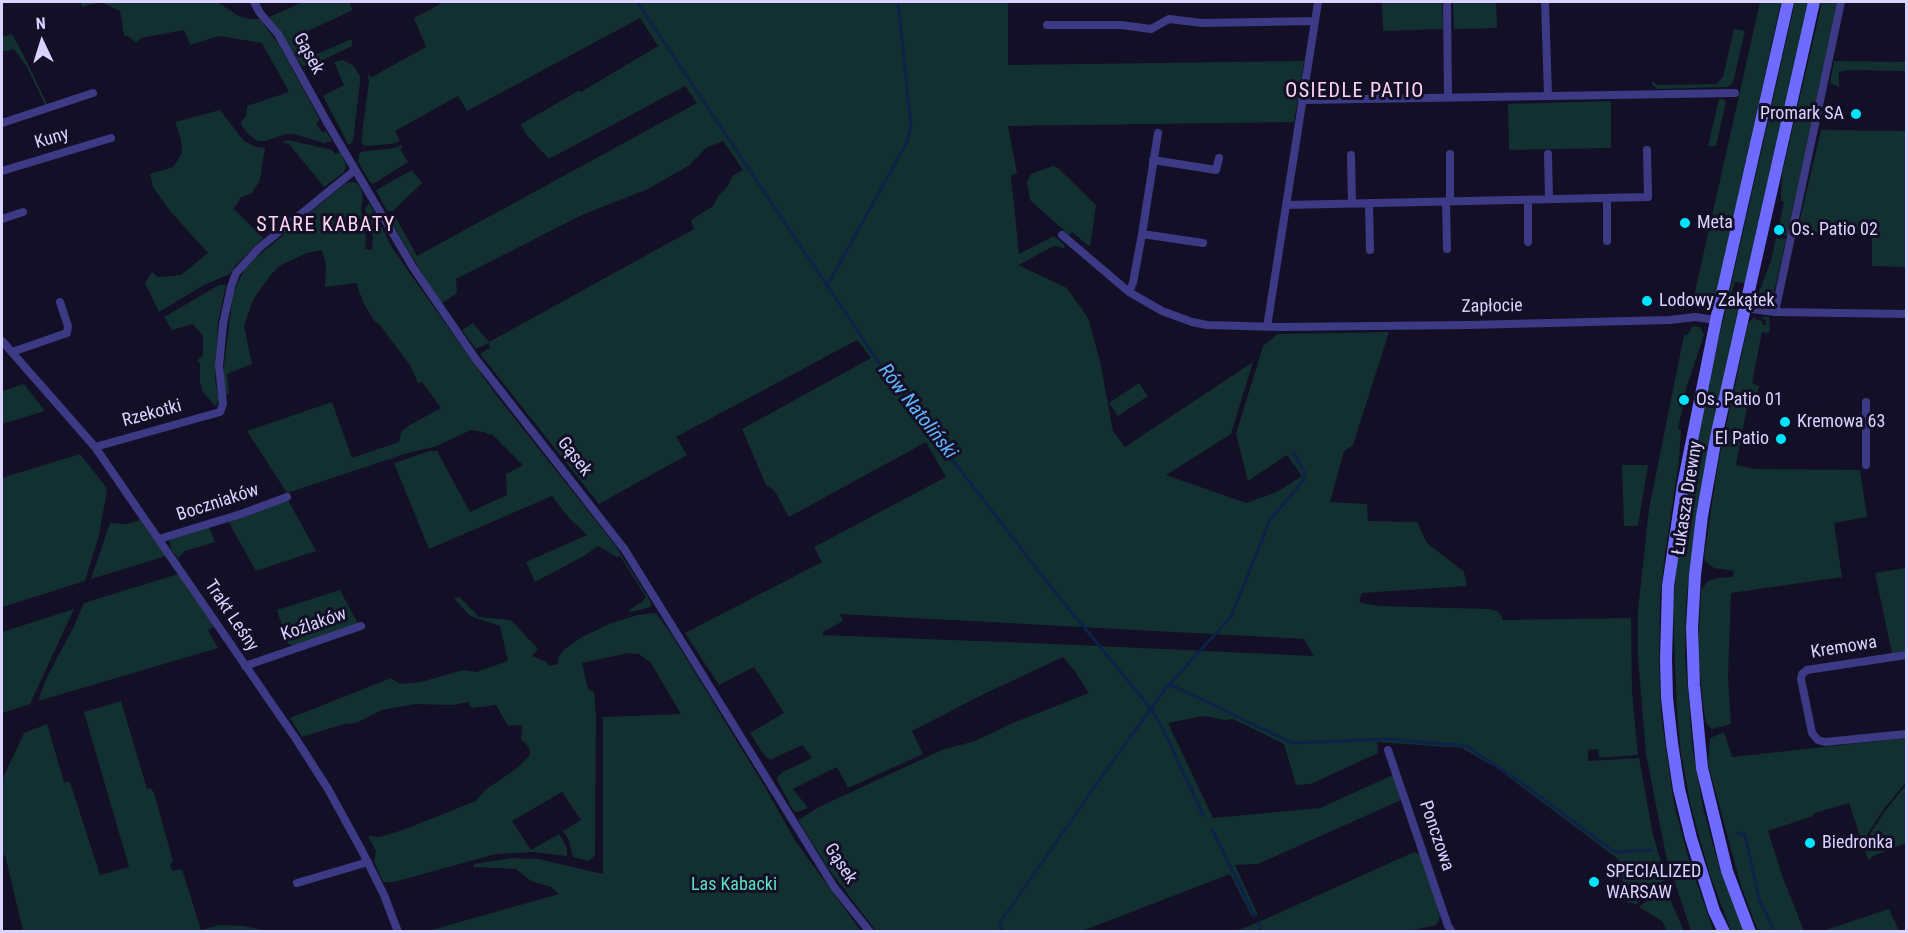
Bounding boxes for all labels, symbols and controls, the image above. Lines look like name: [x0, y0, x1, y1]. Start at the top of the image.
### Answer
north arrow: [12, 12, 72, 72]
text: N: [35, 14, 46, 33]
street label: Gąsek: [288, 30, 328, 78]
district label: OSIEDLE PATIO: [1285, 80, 1425, 104]
place label: Promark SA: [1760, 103, 1844, 125]
marker: Promark SA: [1849, 107, 1863, 121]
street label: Kuny: [32, 124, 72, 154]
place label: Meta: [1697, 212, 1733, 234]
district label: STARE KABATY: [256, 214, 396, 238]
marker: Meta: [1678, 216, 1692, 230]
place label: Os. Patio 02: [1791, 219, 1878, 241]
marker: Os. Patio 02: [1772, 223, 1786, 237]
place label: Lodowy Zakątek: [1659, 290, 1775, 312]
marker: Lodowy Zakątek: [1640, 294, 1654, 308]
street label: Zapłocie: [1461, 296, 1523, 318]
water label: Rów Natoliński: [872, 360, 962, 464]
place label: Os. Patio 01: [1696, 389, 1783, 411]
marker: Os. Patio 01: [1677, 393, 1691, 407]
street label: Rzekotki: [120, 396, 184, 432]
place label: Kremowa 63: [1797, 411, 1885, 433]
marker: Kremowa 63: [1778, 415, 1792, 429]
place label: El Patio: [1715, 428, 1769, 450]
marker: El Patio: [1774, 432, 1788, 446]
street label: Gąsek: [552, 433, 596, 481]
street label: Łukasza Drewny: [1668, 440, 1708, 556]
street label: Boczniaków: [174, 480, 262, 526]
street label: Trakt Leśny: [199, 576, 263, 656]
street label: Koźlaków: [278, 604, 350, 646]
street label: Kremowa: [1809, 632, 1879, 664]
street label: Ponczowa: [1414, 798, 1458, 874]
place label: Biedronka: [1822, 832, 1893, 854]
marker: Biedronka: [1803, 836, 1817, 850]
street label: Gąsek: [819, 840, 861, 888]
place label: SPECIALIZED WARSAW: [1606, 861, 1701, 904]
park label: Las Kabacki: [691, 874, 777, 896]
marker: SPECIALIZED WARSAW: [1587, 875, 1601, 889]

